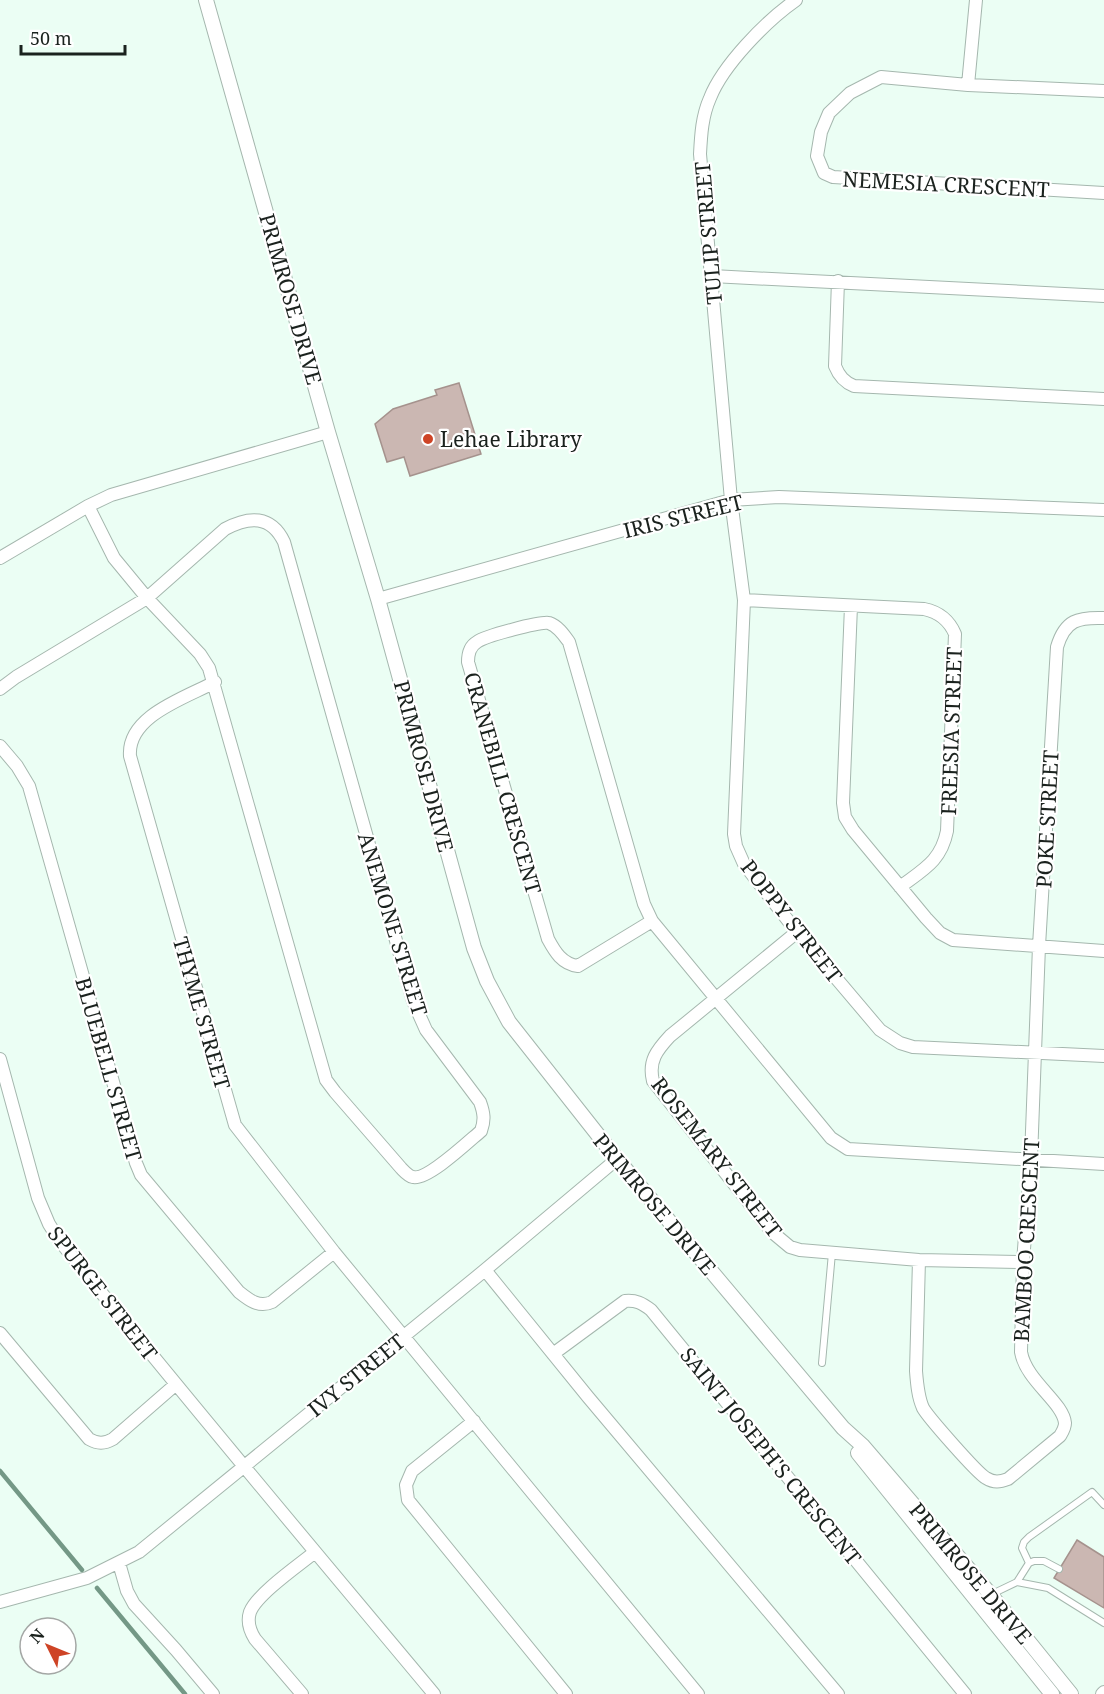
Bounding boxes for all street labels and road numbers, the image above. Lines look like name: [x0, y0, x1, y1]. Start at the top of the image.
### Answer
street label: TULIP STREET: [688, 160, 728, 306]
street label: NEMESIA CRESCENT: [842, 165, 1050, 203]
street label: PRIMROSE DRIVE: [253, 210, 329, 388]
street label: IRIS STREET: [620, 488, 746, 544]
street label: FREESIA STREET: [934, 646, 968, 816]
street label: CRANEBILL CRESCENT: [458, 669, 548, 897]
street label: PRIMROSE DRIVE: [388, 677, 460, 855]
street label: POKE STREET: [1029, 749, 1065, 889]
street label: ANEMONE STREET: [352, 829, 434, 1019]
street label: POPPY STREET: [735, 854, 849, 988]
street label: THYME STREET: [167, 933, 237, 1093]
street label: BLUEBELL STREET: [69, 974, 149, 1164]
street label: ROSEMARY STREET: [646, 1071, 789, 1243]
street label: PRIMROSE DRIVE: [587, 1127, 723, 1281]
street label: BAMBOO CRESCENT: [1007, 1137, 1045, 1343]
street label: SPURGE STREET: [42, 1220, 164, 1366]
street label: IVY STREET: [302, 1327, 410, 1423]
street label: SAINT JOSEPH'S CRESCENT: [674, 1341, 868, 1571]
street label: PRIMROSE DRIVE: [903, 1496, 1039, 1650]

